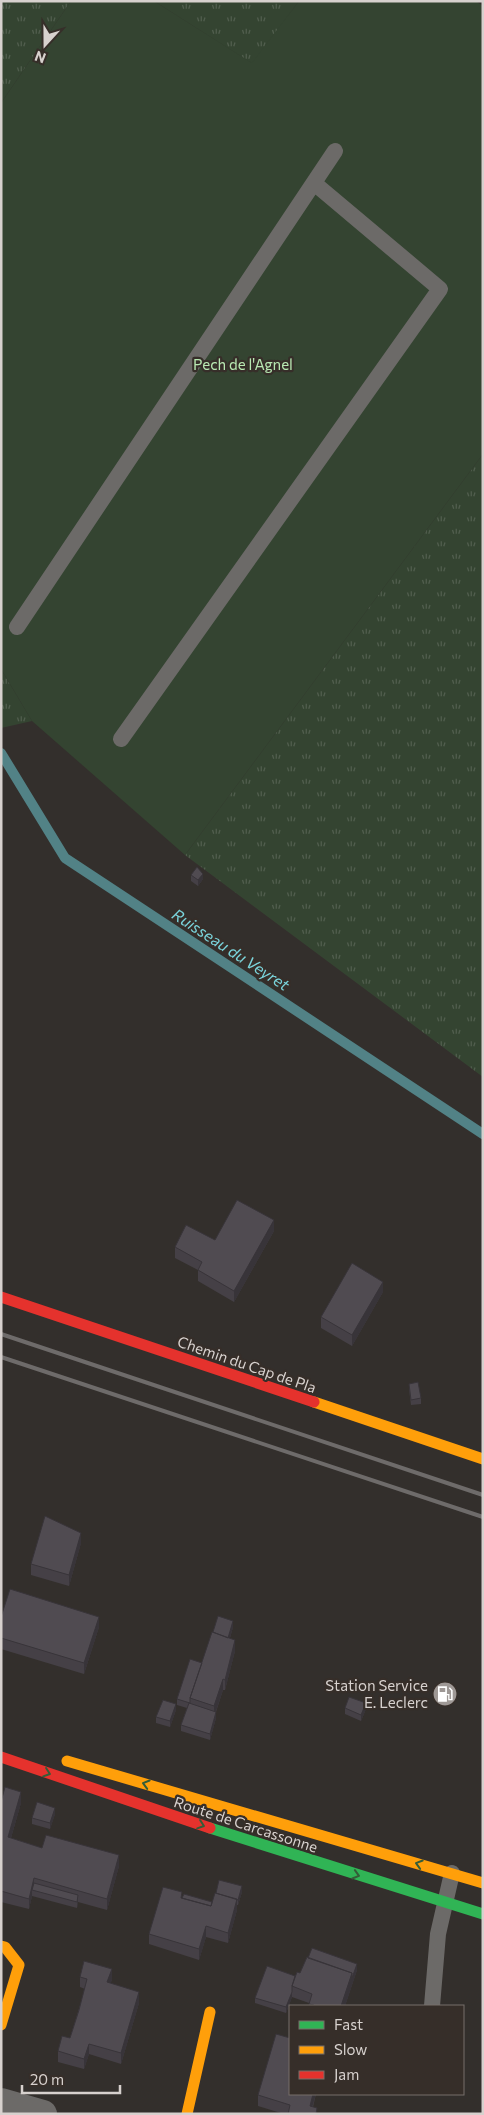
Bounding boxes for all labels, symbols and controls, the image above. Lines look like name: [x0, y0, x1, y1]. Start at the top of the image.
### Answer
north arrow: [20, 20, 70, 70]
text: N: [32, 48, 48, 67]
park label: Pech de l'Agnel: [193, 355, 293, 373]
water label: Ruisseau du Veyret: [169, 904, 293, 994]
street label: Chemin du Cap de Pla: [175, 1332, 319, 1396]
place label: Station Service E. Leclerc: [325, 1676, 428, 1711]
fuel station icon: Station Service E. Leclerc: [432, 1681, 458, 1707]
one-way arrow: [43, 1767, 51, 1777]
one-way arrow: [142, 1779, 150, 1789]
street label: Route de Carcassonne: [172, 1792, 320, 1856]
one-way arrow: [196, 1820, 205, 1830]
one-way arrow: [416, 1859, 424, 1869]
one-way arrow: [351, 1869, 359, 1879]
legend: [289, 2005, 464, 2095]
text: Fast: [334, 2015, 363, 2033]
text: Slow: [334, 2040, 367, 2058]
scale bar: [22, 2062, 120, 2094]
text: Jam: [334, 2065, 359, 2083]
text: 20 m: [30, 2070, 64, 2088]

